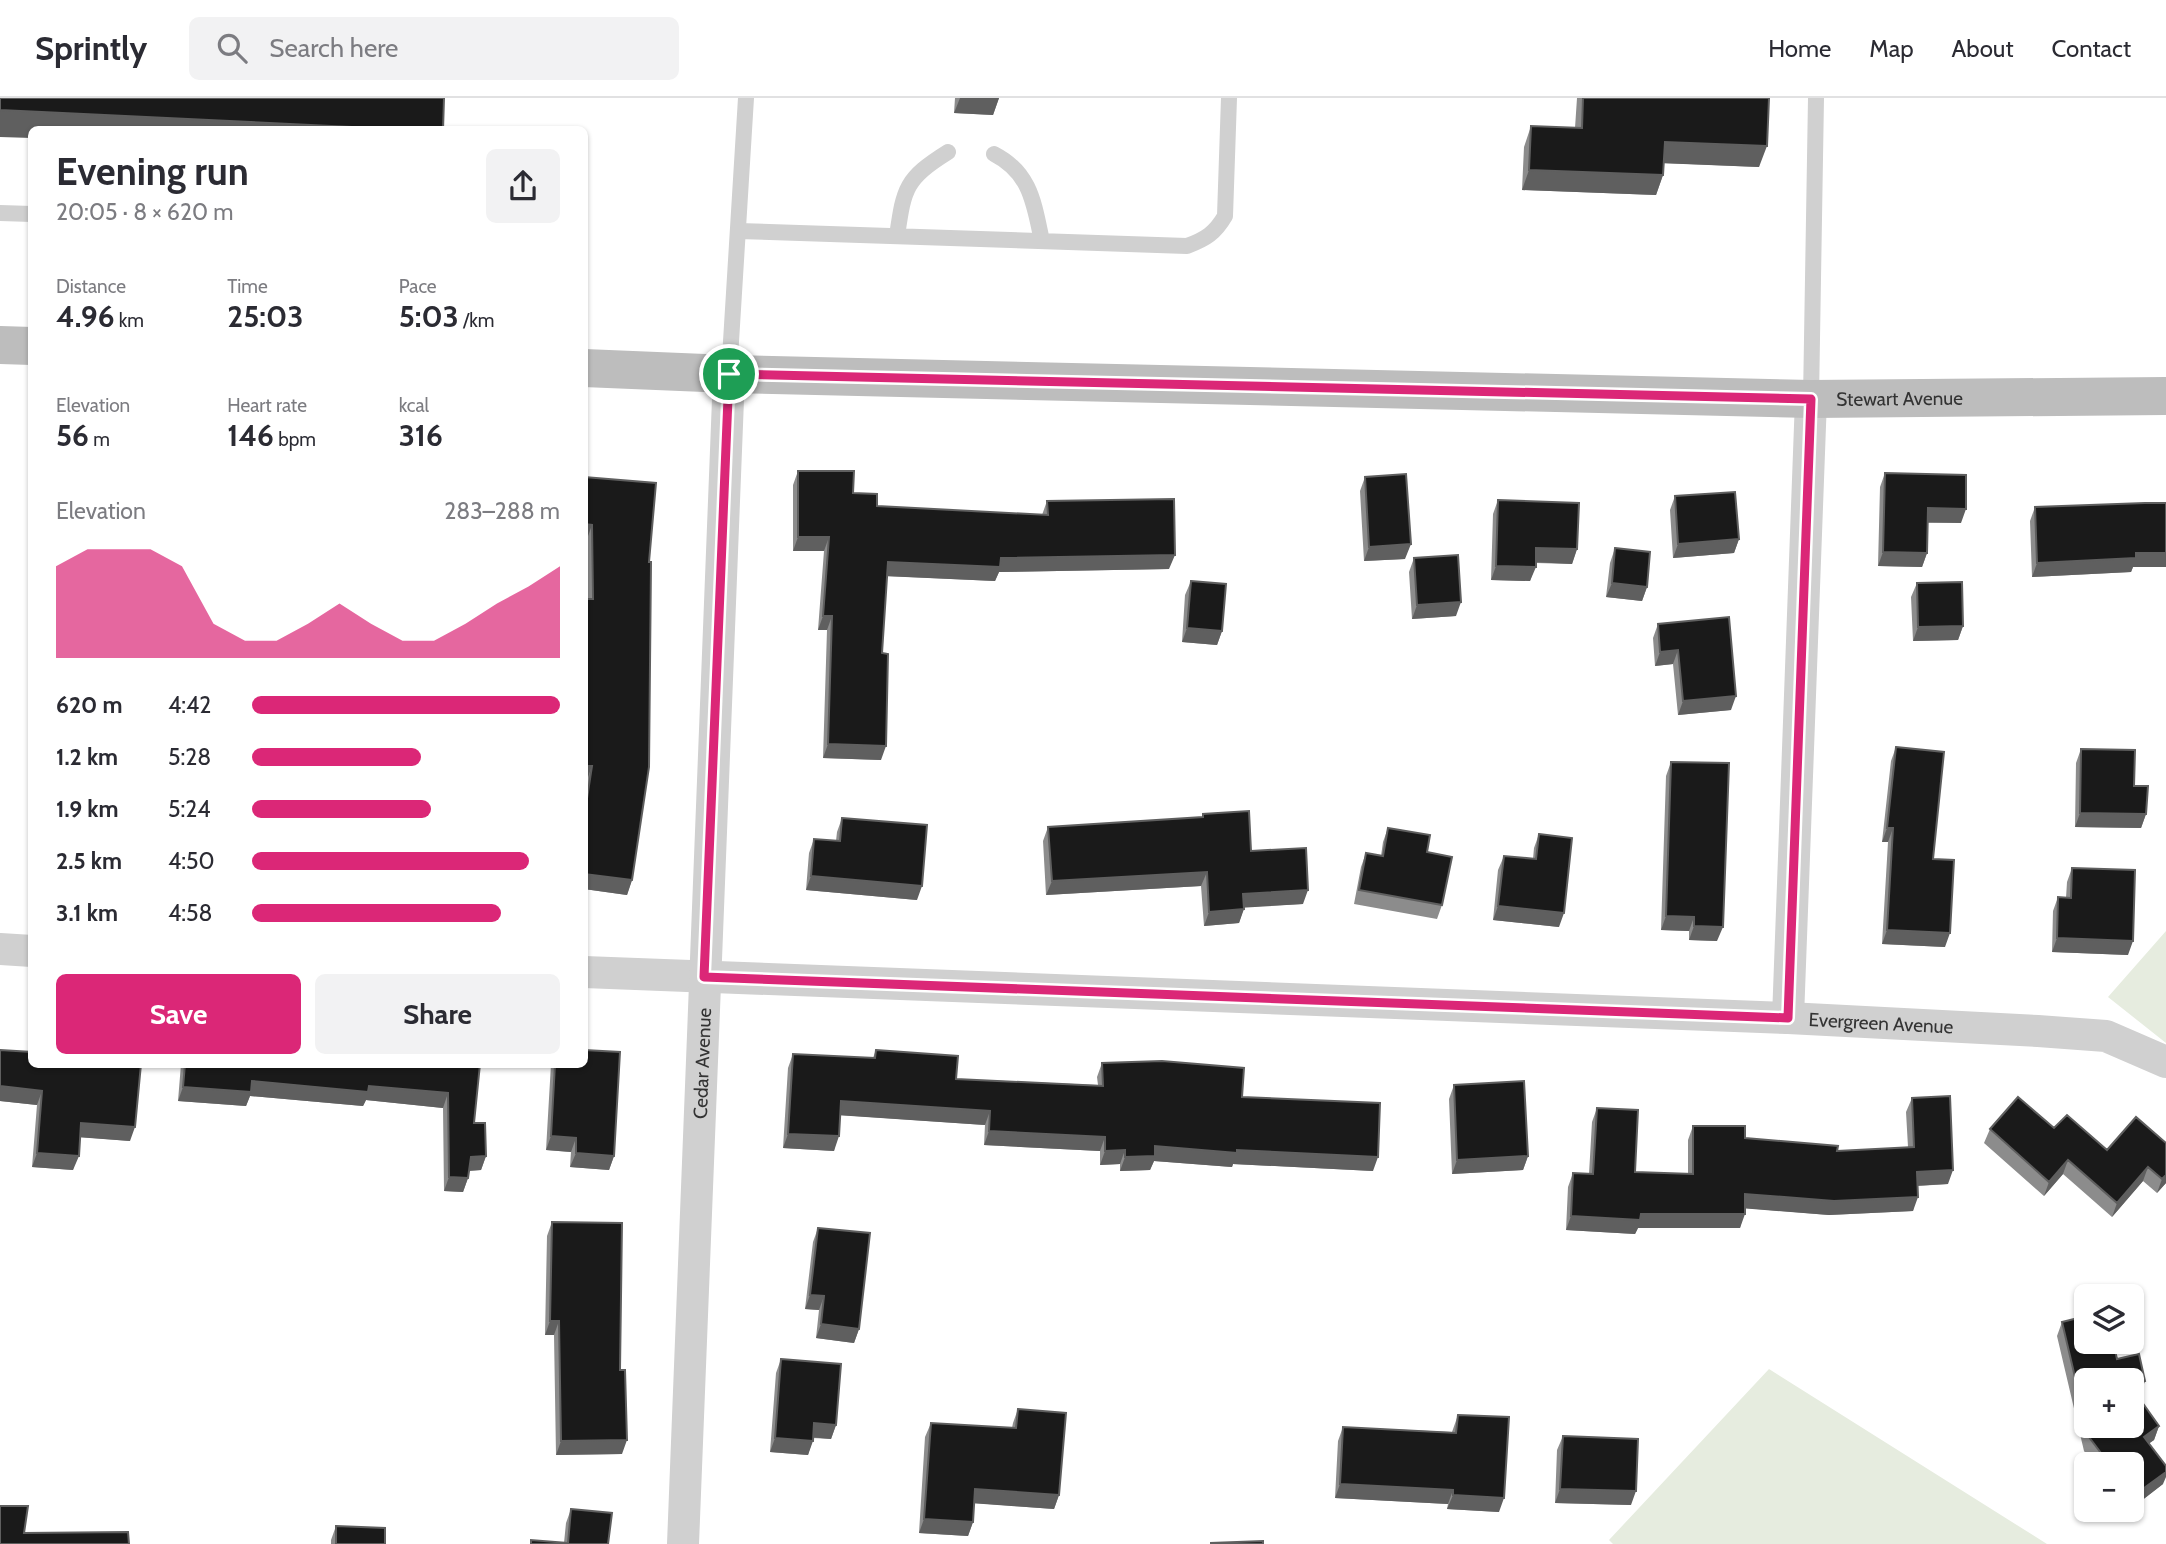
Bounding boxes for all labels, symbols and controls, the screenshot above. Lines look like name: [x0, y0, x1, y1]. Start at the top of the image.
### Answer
search box: [189, 17, 679, 80]
text: Sprintly: [35, 28, 147, 68]
icon: search: [213, 29, 251, 67]
text: Search here: [269, 32, 398, 64]
text: Home: [1768, 34, 1831, 63]
text: Map: [1869, 34, 1914, 63]
text: About: [1952, 34, 2014, 63]
text: Contact: [2052, 34, 2131, 63]
text: Evening run: [56, 148, 249, 195]
button: share: [486, 149, 560, 223]
text: 20:05 · 8 × 620 m: [56, 198, 233, 226]
text: Distance: [56, 275, 126, 298]
text: Time: [227, 275, 268, 298]
text: Pace: [399, 275, 437, 298]
text: 4.96: [56, 298, 115, 335]
text: 25:03: [227, 298, 303, 335]
text: 5:03: [399, 298, 459, 335]
text: km: [115, 309, 144, 332]
text: /km: [459, 309, 494, 332]
pin: [699, 344, 759, 404]
icon: arrive: [710, 355, 748, 393]
street label: Stewart Avenue: [1836, 386, 1963, 410]
text: Elevation: [56, 394, 130, 417]
text: Heart rate: [227, 394, 307, 417]
text: kcal: [399, 394, 429, 417]
text: 56: [56, 417, 89, 454]
text: 146: [227, 417, 274, 454]
text: 316: [399, 417, 443, 454]
text: m: [89, 428, 110, 451]
text: bpm: [274, 428, 316, 451]
text: Elevation: [56, 497, 146, 525]
text: 283–288 m: [444, 497, 560, 525]
text: 620 m: [56, 691, 123, 719]
text: 4:42: [168, 691, 211, 719]
text: 1.2 km: [56, 743, 118, 771]
text: 5:28: [168, 743, 211, 771]
text: 1.9 km: [56, 795, 119, 823]
text: 5:24: [168, 795, 211, 823]
text: 2.5 km: [56, 847, 122, 875]
text: 4:50: [168, 847, 215, 875]
text: 3.1 km: [56, 899, 118, 927]
text: 4:58: [168, 899, 212, 927]
button: Save: [56, 974, 301, 1054]
button: Share: [315, 974, 560, 1054]
street label: Cedar Avenue: [688, 1007, 716, 1120]
street label: Evergreen Avenue: [1808, 1008, 1954, 1038]
map controls: [2074, 1284, 2144, 1522]
button: layers: [2074, 1284, 2144, 1354]
button: +: [2074, 1368, 2144, 1438]
button: −: [2074, 1452, 2144, 1522]

